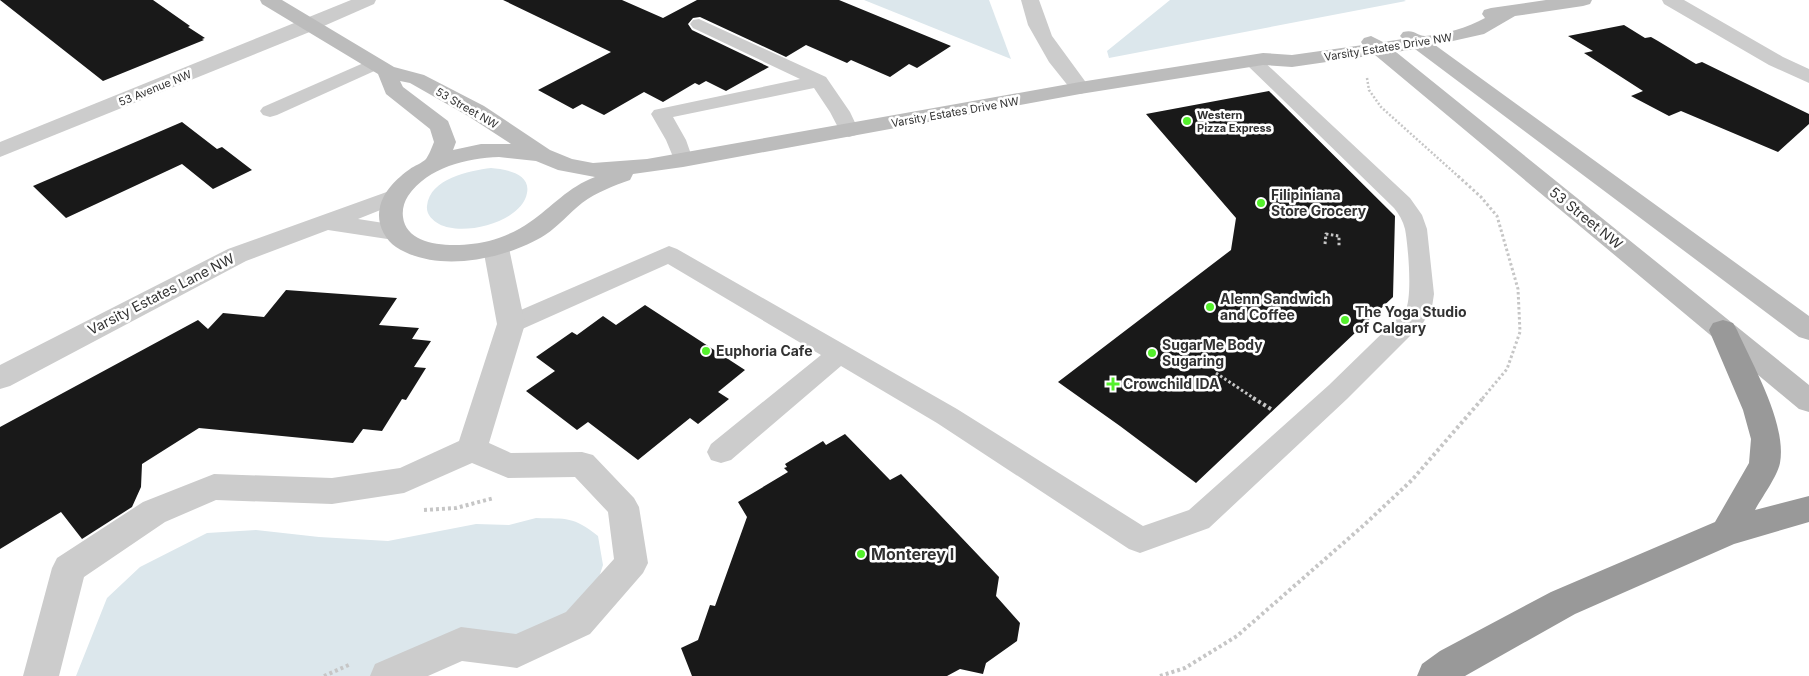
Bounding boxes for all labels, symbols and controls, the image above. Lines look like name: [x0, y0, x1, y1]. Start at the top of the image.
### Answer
street label: Varsity Estates Drive NW: [1323, 30, 1453, 64]
street label: 53 Avenue NW: [116, 67, 194, 109]
street label: 53 Street NW: [433, 84, 501, 132]
street label: Varsity Estates Drive NW: [890, 94, 1020, 130]
place label: Western Pizza Express: [1197, 108, 1272, 135]
marker: Western Pizza Express: [1181, 115, 1193, 127]
street label: 53 Street NW: [1546, 183, 1626, 252]
place label: Filipiniana Store Grocery: [1271, 186, 1367, 219]
marker: Filipiniana Store Grocery: [1255, 197, 1267, 209]
street label: Varsity Estates Lane NW: [85, 249, 237, 338]
place label: Alenn Sandwich and Coffee: [1220, 290, 1331, 323]
marker: Alenn Sandwich and Coffee: [1204, 301, 1216, 313]
place label: The Yoga Studio of Calgary: [1355, 303, 1467, 336]
marker: The Yoga Studio of Calgary: [1339, 314, 1351, 326]
place label: SugarMe Body Sugaring: [1162, 336, 1263, 369]
place label: Euphoria Cafe: [716, 342, 812, 359]
marker: Euphoria Cafe: [700, 345, 712, 357]
marker: SugarMe Body Sugaring: [1146, 347, 1158, 359]
place label: Crowchild IDA: [1123, 375, 1220, 392]
marker: Crowchild IDA: [1107, 378, 1119, 390]
place label: Monterey I: [871, 544, 954, 564]
marker: Monterey I: [855, 548, 867, 560]

